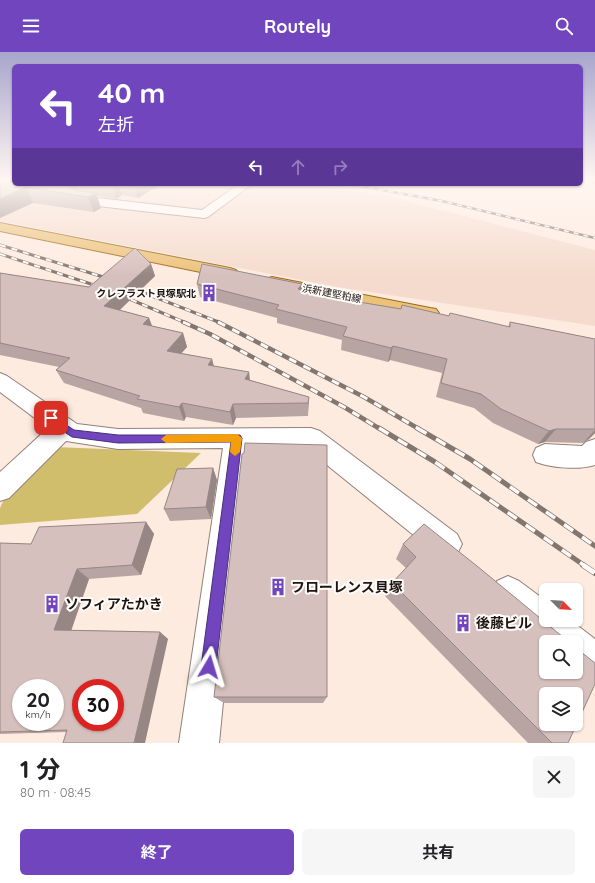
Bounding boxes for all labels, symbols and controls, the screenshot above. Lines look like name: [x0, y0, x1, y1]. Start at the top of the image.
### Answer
icon: menu: [20, 15, 42, 37]
text: Routely: [264, 15, 331, 38]
icon: search: [553, 15, 575, 37]
text: 40 m: [98, 75, 165, 110]
icon: left: [32, 80, 84, 132]
text: 左折: [98, 113, 134, 136]
icon: left: [245, 156, 267, 178]
icon: ahead: [287, 156, 309, 178]
icon: right: [329, 156, 351, 178]
street label: 浜新建堅粕線: [301, 281, 363, 306]
building icon: クレフラスト貝塚駅北: [199, 283, 219, 303]
place label: クレフラスト貝塚駅北: [96, 287, 196, 300]
pin: [34, 401, 68, 435]
icon: arrive: [40, 407, 62, 429]
building icon: フローレンス貝塚: [268, 577, 288, 597]
place label: フローレンス貝塚: [291, 578, 403, 596]
north arrow: [539, 583, 583, 627]
map controls: [539, 583, 583, 731]
building icon: ソフィアたかき: [42, 594, 62, 614]
place label: ソフィアたかき: [65, 595, 163, 613]
building icon: 後藤ビル: [453, 613, 473, 633]
place label: 後藤ビル: [476, 614, 532, 632]
button: search: [539, 635, 583, 679]
position arrow: [188, 646, 230, 688]
speed limit sign: 30: [72, 679, 124, 731]
text: 20: [26, 687, 50, 712]
button: layers: [539, 687, 583, 731]
text: km/h: [25, 708, 51, 721]
text: 1 分: [20, 754, 60, 784]
button: close: [533, 756, 575, 798]
text: 80 m · 08:45: [20, 784, 91, 800]
button: 終了: [20, 829, 294, 875]
button: 共有: [302, 829, 575, 875]

